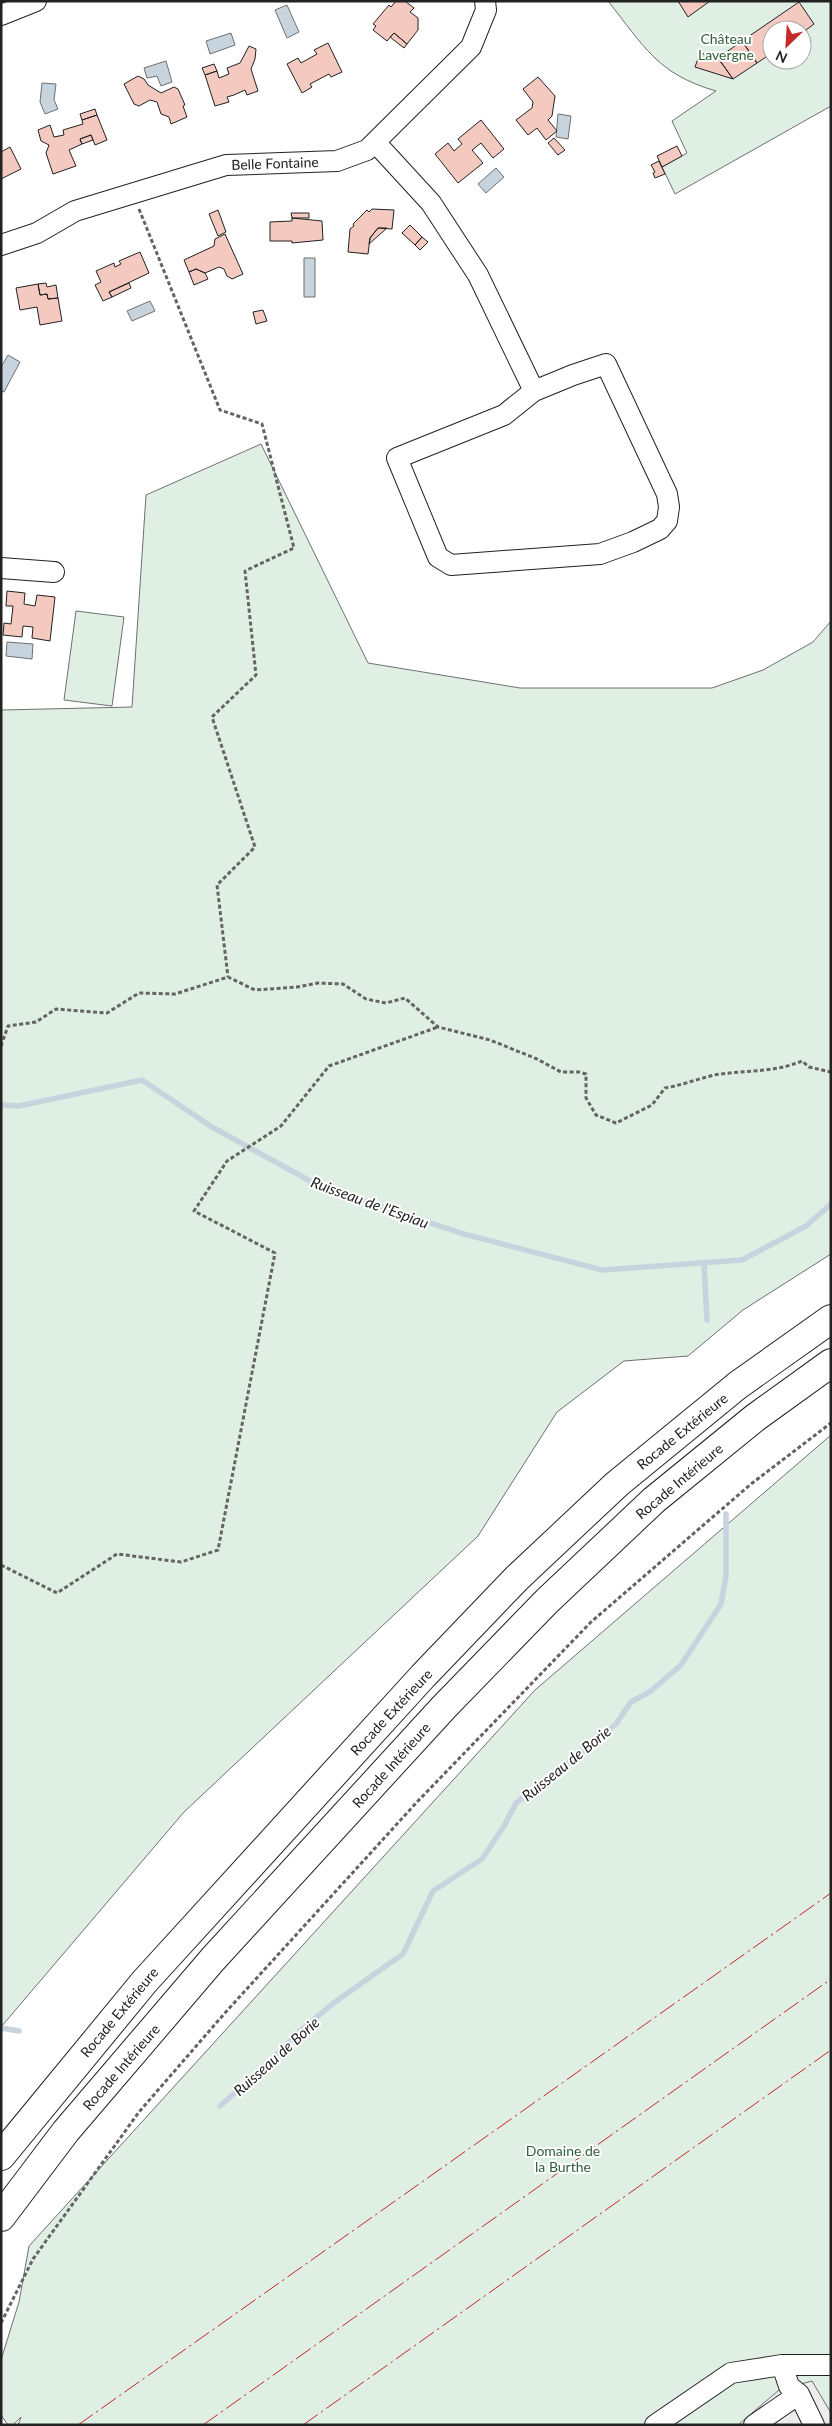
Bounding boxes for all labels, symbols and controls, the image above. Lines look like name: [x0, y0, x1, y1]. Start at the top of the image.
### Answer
north arrow: [762, 20, 812, 70]
park label: Château Lavergne: [698, 30, 754, 63]
text: N: [773, 47, 790, 67]
street label: Belle Fontaine: [231, 153, 319, 173]
water label: Ruisseau de l'Espiau: [309, 1172, 431, 1232]
street label: Rocade Extérieure: [633, 1389, 731, 1473]
street label: Rocade Intérieure: [632, 1440, 726, 1522]
street label: Rocade Extérieure: [347, 1665, 435, 1759]
street label: Rocade Intérieure: [348, 1719, 434, 1811]
water label: Ruisseau de Borie: [518, 1722, 614, 1804]
street label: Rocade Extérieure: [76, 1964, 162, 2060]
water label: Ruisseau de Borie: [229, 2013, 323, 2099]
street label: Rocade Intérieure: [79, 2020, 163, 2114]
park label: Domaine de la Burthe: [526, 2142, 600, 2175]

